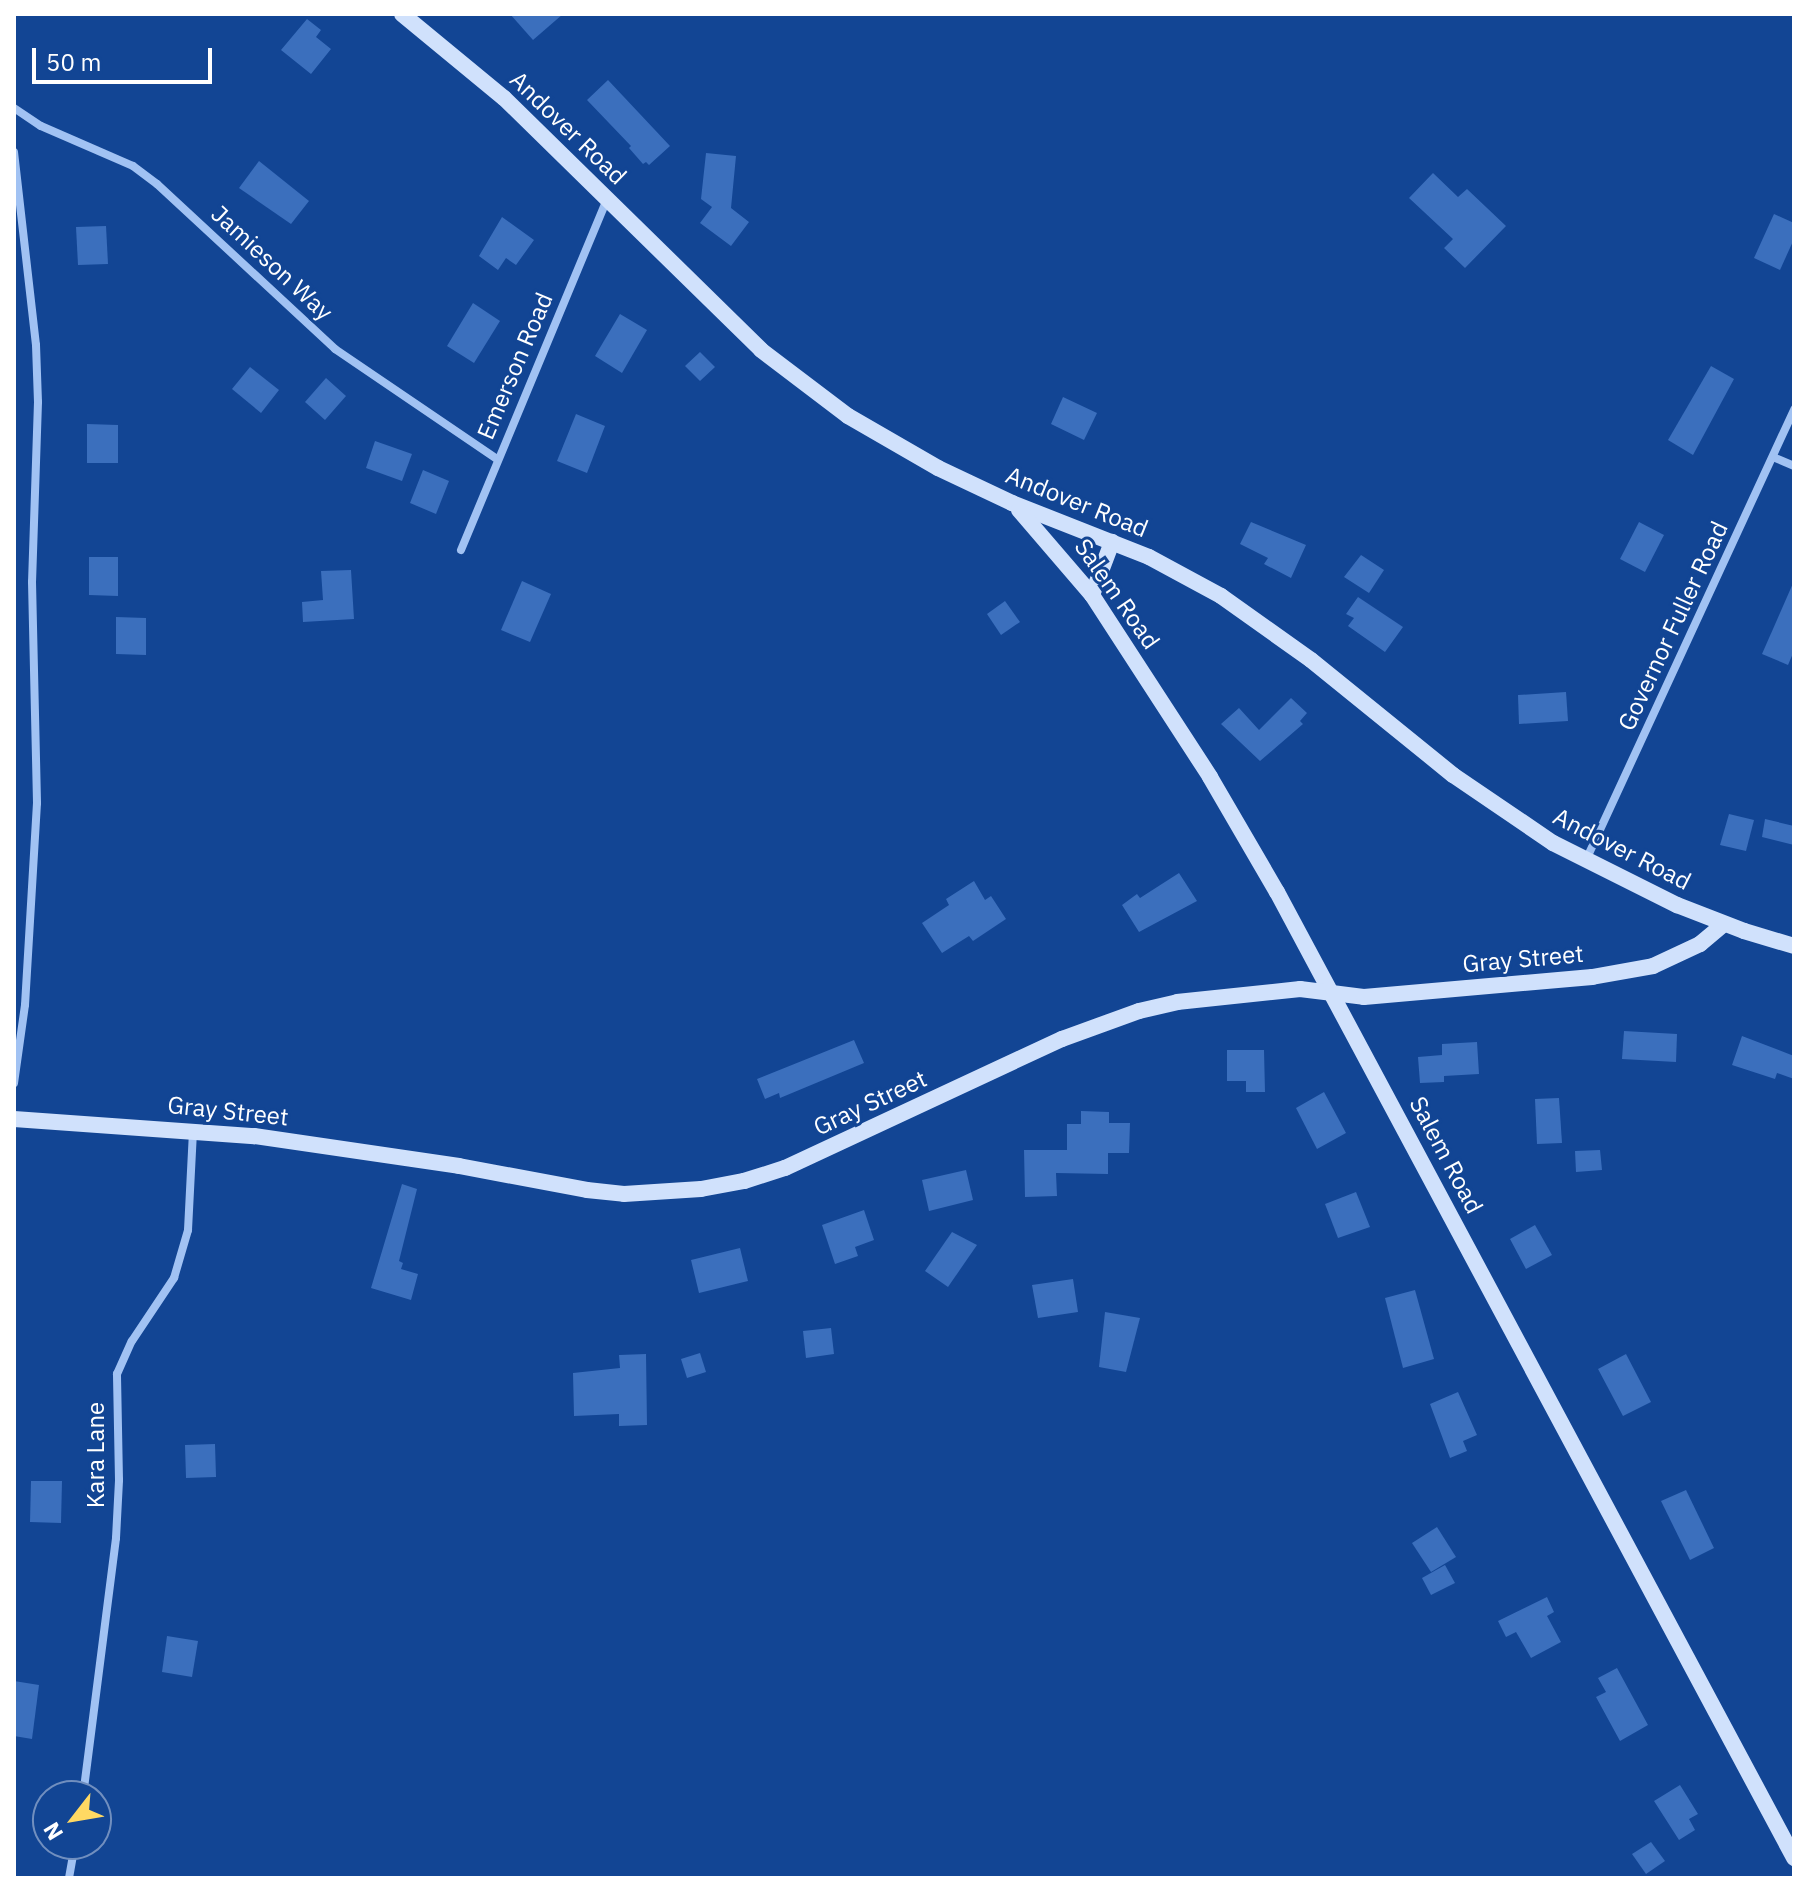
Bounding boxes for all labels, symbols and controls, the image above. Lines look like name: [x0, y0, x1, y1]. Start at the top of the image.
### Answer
scale bar: [36, 32, 216, 82]
text: 50 m: [46, 46, 101, 78]
street label: Andover Road: [504, 65, 632, 191]
street label: Jamieson Way: [205, 199, 339, 327]
street label: Emerson Road: [471, 288, 559, 444]
street label: Andover Road: [1002, 460, 1152, 544]
street label: Governor Fuller Road: [1612, 517, 1734, 735]
street label: Salem Road: [1068, 533, 1166, 655]
street label: Andover Road: [1548, 802, 1696, 896]
street label: Gray Street: [1461, 939, 1585, 979]
street label: Gray Street: [809, 1064, 931, 1142]
street label: Gray Street: [166, 1090, 290, 1132]
street label: Salem Road: [1403, 1092, 1489, 1218]
street label: Kara Lane: [82, 1402, 110, 1508]
north arrow: [32, 1780, 112, 1860]
text: N: [36, 1817, 69, 1846]

